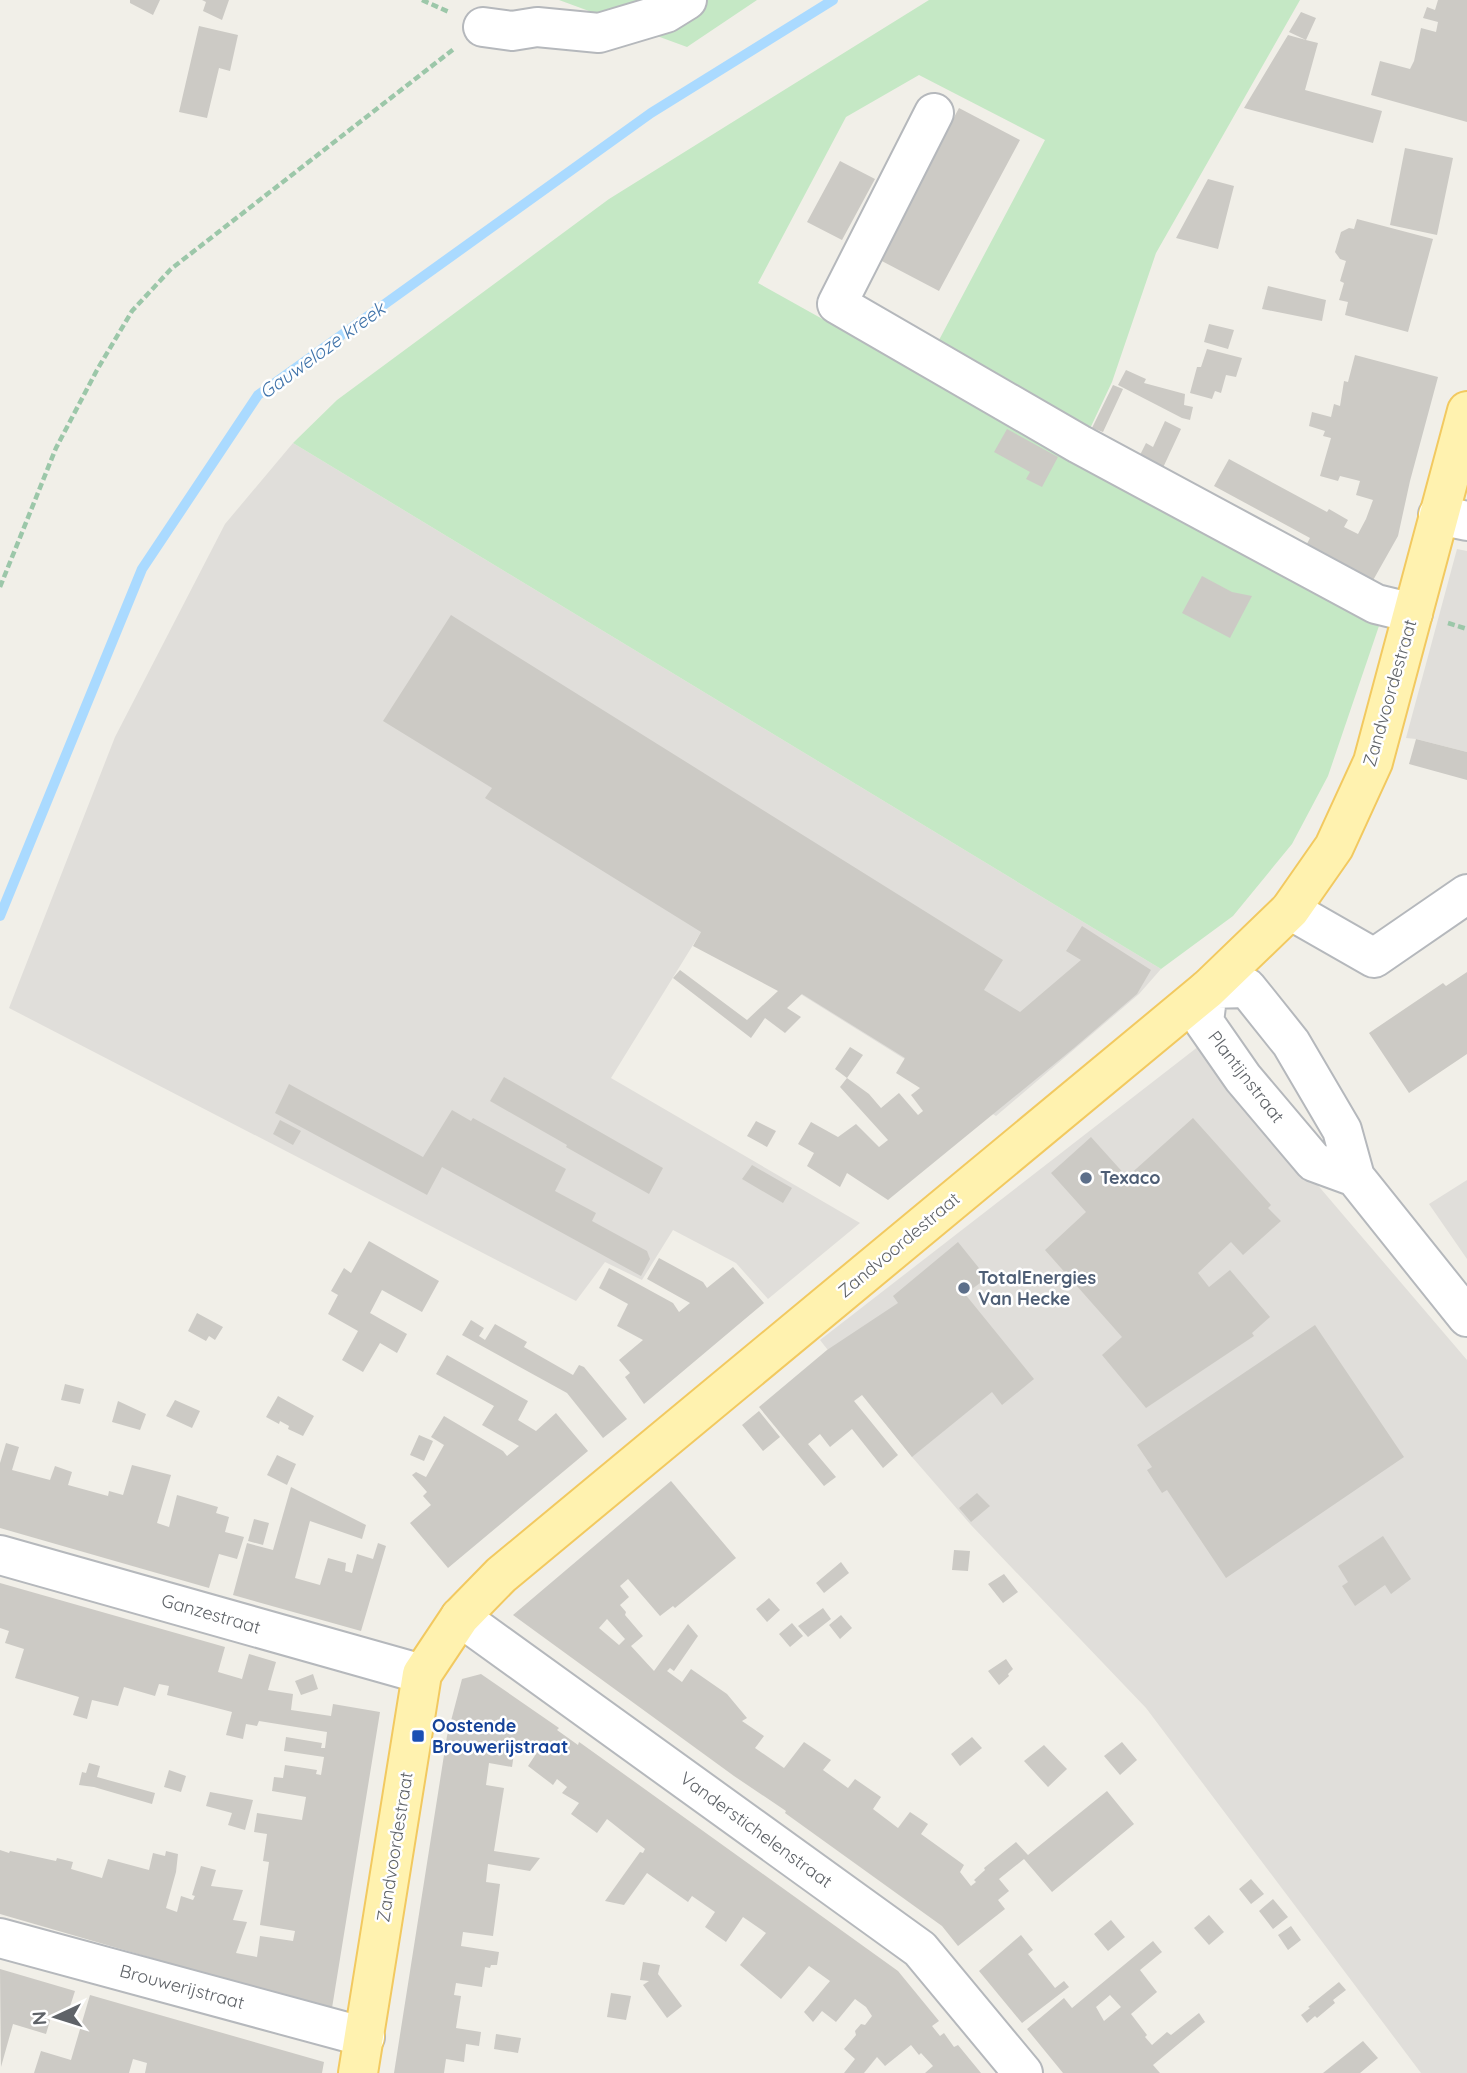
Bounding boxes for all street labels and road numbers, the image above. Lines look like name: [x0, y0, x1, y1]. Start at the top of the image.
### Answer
street label: Zandvoordestraat: [1358, 617, 1422, 769]
street label: Plantijnstraat: [1203, 1026, 1290, 1127]
street label: Zandvoordestraat: [833, 1187, 964, 1302]
street label: Ganzestraat: [159, 1588, 263, 1639]
street label: Vanderstichelenstraat: [675, 1766, 837, 1893]
street label: Zandvoordestraat: [371, 1770, 418, 1924]
street label: Brouwerijstraat: [117, 1959, 247, 2014]

